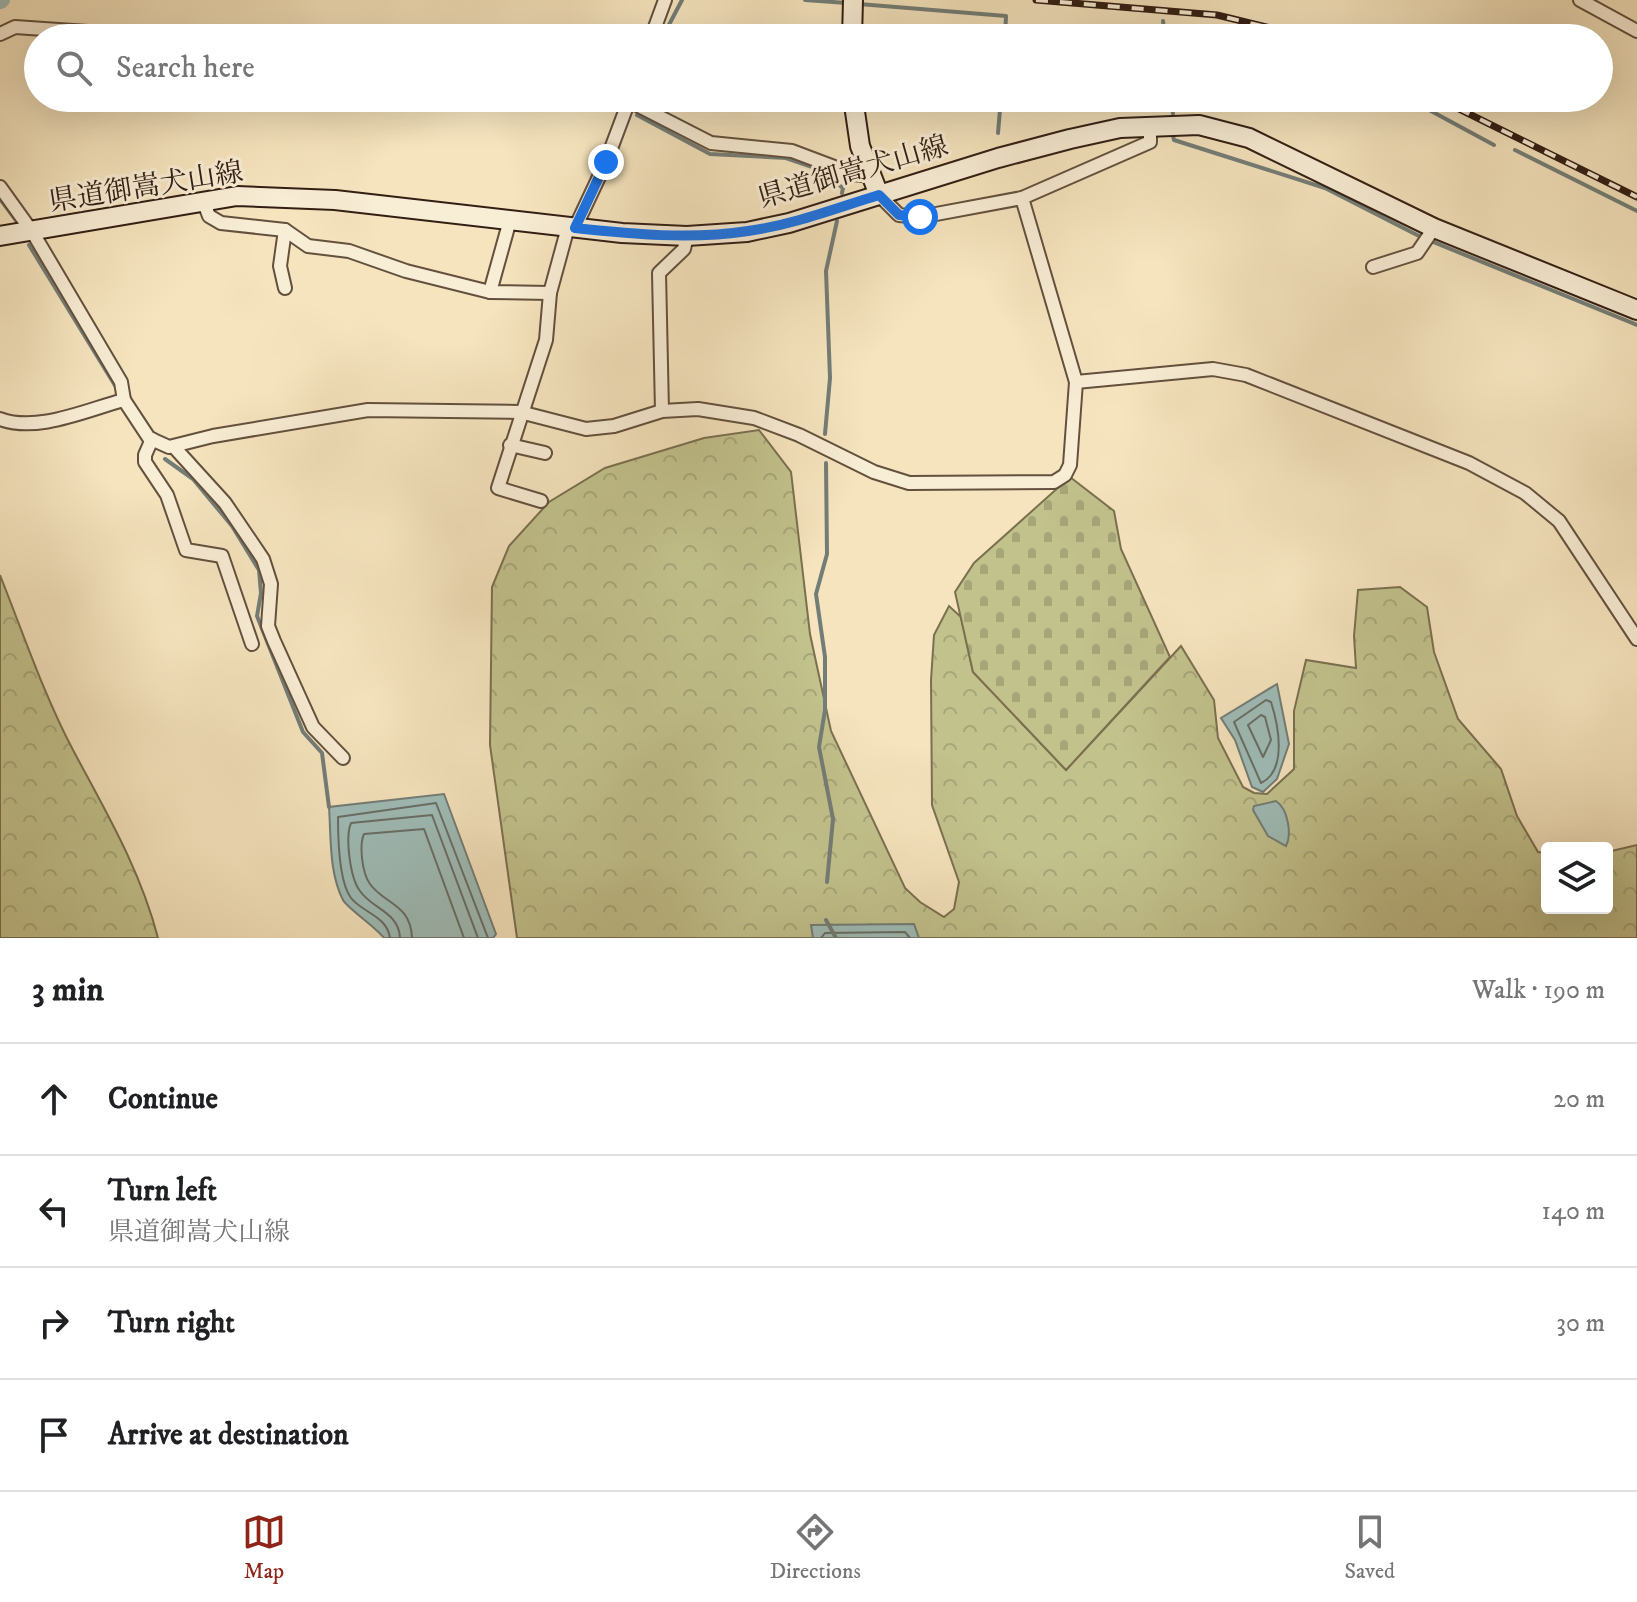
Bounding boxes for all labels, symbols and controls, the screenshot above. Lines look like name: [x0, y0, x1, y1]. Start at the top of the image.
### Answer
search box: [24, 24, 1613, 112]
icon: search: [52, 46, 96, 90]
text: Search here: [116, 50, 255, 87]
street label: 県道御嵩犬山線: [754, 128, 952, 216]
route end: [588, 144, 624, 180]
street label: 県道御嵩犬山線: [46, 154, 246, 220]
route start: [902, 199, 938, 235]
map controls: [1541, 842, 1613, 914]
button: layers: [1541, 842, 1613, 914]
text: 3 min: [32, 969, 104, 1011]
text: Walk · 190 m: [1472, 974, 1605, 1007]
icon: ahead: [32, 1077, 76, 1121]
text: Continue: [108, 1081, 218, 1118]
text: 20 m: [1553, 1083, 1605, 1116]
text: Turn left: [108, 1173, 217, 1210]
icon: left: [32, 1189, 76, 1233]
text: 140 m: [1541, 1195, 1605, 1228]
text: 県道御嵩犬山線: [108, 1216, 290, 1249]
icon: right: [32, 1301, 76, 1345]
text: Turn right: [108, 1305, 235, 1342]
text: 30 m: [1556, 1307, 1605, 1340]
icon: arrive: [32, 1413, 76, 1457]
text: Arrive at destination: [108, 1417, 349, 1454]
tab: Map: [242, 1510, 286, 1585]
tab: Directions: [770, 1510, 861, 1585]
tab: Saved: [1345, 1510, 1395, 1585]

